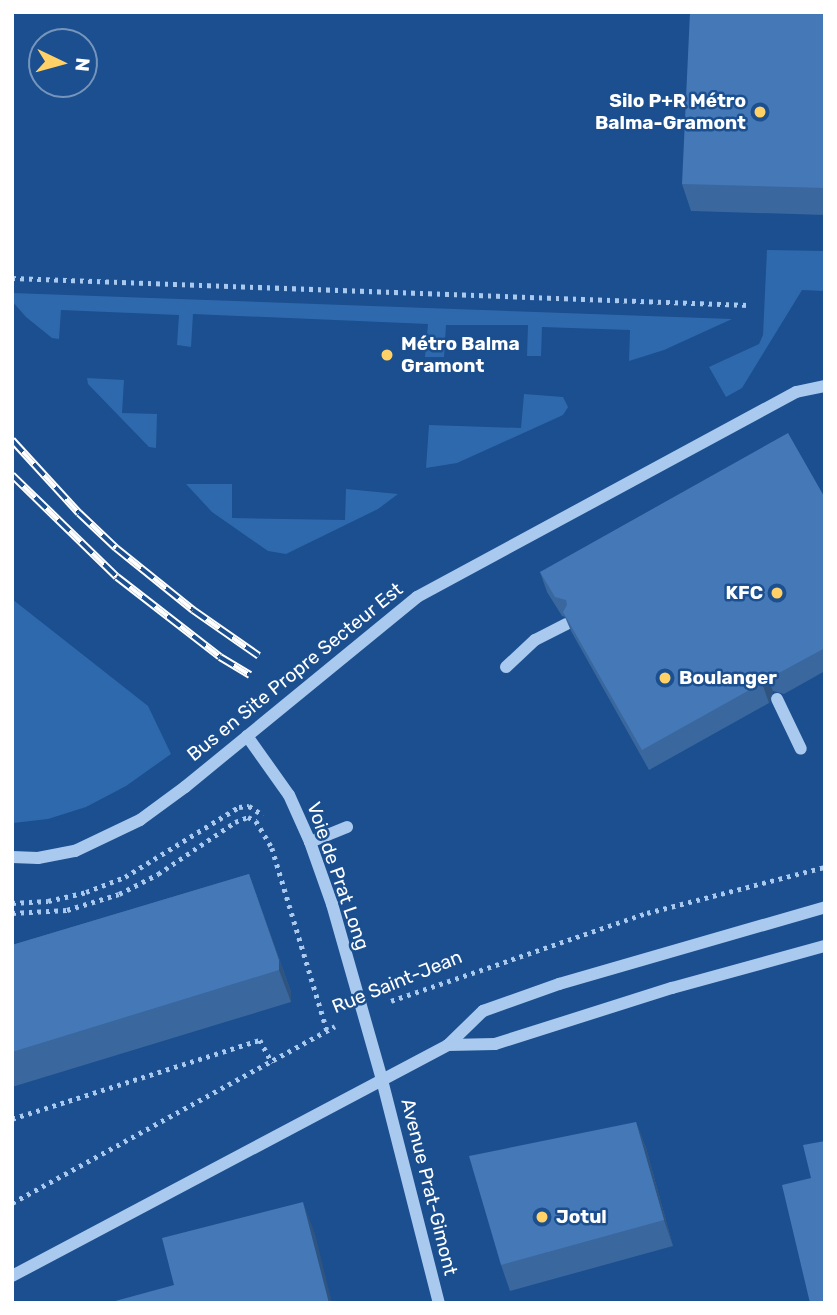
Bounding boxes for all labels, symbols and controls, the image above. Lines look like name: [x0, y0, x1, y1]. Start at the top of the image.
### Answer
north arrow: [28, 28, 98, 98]
text: N: [70, 57, 94, 73]
place label: Silo P+R Métro Balma-Gramont: [595, 90, 746, 134]
marker: Silo P+R Métro Balma-Gramont: [752, 104, 768, 120]
place label: Métro Balma Gramont: [401, 333, 520, 377]
marker: Métro Balma Gramont: [379, 347, 395, 363]
street label: Bus en Site Propre Secteur Est: [182, 578, 408, 766]
place label: KFC: [725, 582, 763, 604]
marker: KFC: [769, 585, 785, 601]
place label: Boulanger: [679, 667, 777, 689]
marker: Boulanger: [657, 670, 673, 686]
street label: Voie de Prat Long: [302, 799, 374, 953]
street label: Rue Saint-Jean: [329, 946, 465, 1018]
street label: Avenue Prat-Gimont: [396, 1096, 462, 1278]
place label: Jotul: [556, 1206, 607, 1228]
marker: Jotul: [534, 1209, 550, 1225]

